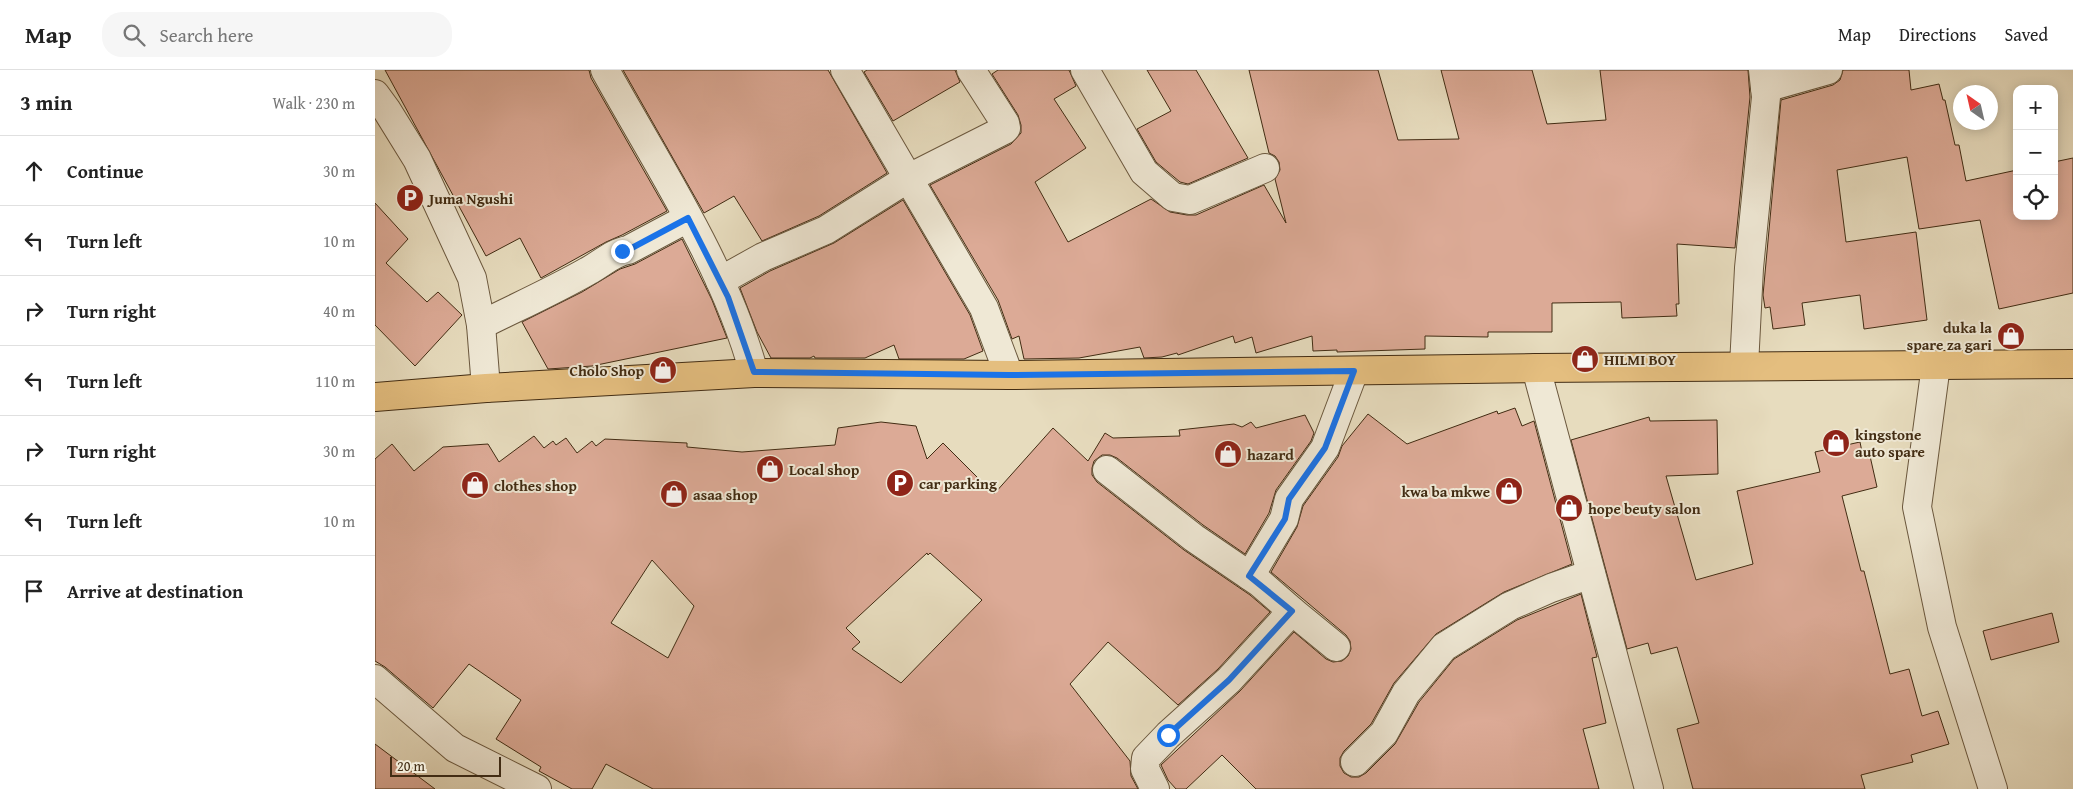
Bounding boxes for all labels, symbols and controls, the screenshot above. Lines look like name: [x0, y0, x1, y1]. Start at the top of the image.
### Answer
search box: [102, 12, 452, 57]
text: Map: [25, 17, 72, 52]
icon: search: [120, 21, 148, 49]
text: Search here: [160, 21, 253, 49]
text: Map: [1838, 21, 1871, 48]
text: Directions: [1899, 21, 1976, 48]
text: Saved: [2004, 21, 2048, 48]
north arrow: [1953, 85, 1998, 130]
map controls: [2013, 85, 2058, 220]
button: +: [2013, 85, 2058, 130]
text: 3 min: [20, 87, 72, 118]
text: Walk · 230 m: [272, 91, 355, 115]
button: −: [2013, 130, 2058, 175]
icon: ahead: [20, 157, 48, 185]
text: Continue: [67, 157, 144, 185]
text: 30 m: [323, 159, 355, 183]
button: locate: [2013, 175, 2058, 220]
parking icon: Juma Ngushi: [395, 183, 425, 213]
place label: Juma Ngushi: [426, 188, 513, 209]
icon: left: [20, 227, 48, 255]
text: Turn left: [67, 227, 142, 255]
text: 10 m: [323, 229, 355, 253]
route end: [611, 240, 634, 263]
icon: right: [20, 297, 48, 325]
text: Turn right: [67, 297, 156, 325]
text: 40 m: [323, 299, 355, 323]
place label: duka la spare za gari: [1907, 317, 1992, 355]
shop icon: duka la spare za gari: [1996, 321, 2026, 351]
shop icon: HILMI BOY: [1570, 344, 1600, 374]
place label: HILMI BOY: [1604, 349, 1677, 370]
shop icon: Cholo Shop: [648, 355, 678, 385]
place label: Cholo Shop: [569, 360, 644, 381]
icon: left: [20, 367, 48, 395]
text: Turn left: [67, 367, 142, 395]
text: 110 m: [315, 369, 355, 393]
place label: kingstone auto spare: [1855, 424, 1925, 462]
shop icon: kingstone auto spare: [1821, 428, 1851, 458]
icon: right: [20, 437, 48, 465]
text: Turn right: [67, 437, 156, 465]
text: 30 m: [323, 439, 355, 463]
shop icon: hazard: [1213, 439, 1243, 469]
place label: hazard: [1247, 444, 1294, 465]
shop icon: Local shop: [755, 454, 785, 484]
place label: Local shop: [789, 459, 860, 480]
parking icon: car parking: [885, 468, 915, 498]
shop icon: clothes shop: [460, 470, 490, 500]
place label: car parking: [919, 473, 997, 494]
place label: clothes shop: [494, 475, 577, 496]
shop icon: kwa ba mkwe: [1494, 476, 1524, 506]
shop icon: asaa shop: [659, 479, 689, 509]
place label: kwa ba mkwe: [1401, 481, 1490, 502]
place label: asaa shop: [693, 484, 758, 505]
shop icon: hope beuty salon: [1554, 493, 1584, 523]
place label: hope beuty salon: [1588, 498, 1701, 519]
icon: left: [20, 507, 48, 535]
text: Turn left: [67, 507, 142, 535]
text: 10 m: [323, 509, 355, 533]
icon: arrive: [20, 577, 48, 605]
text: Arrive at destination: [67, 577, 243, 605]
route start: [1157, 724, 1180, 747]
scale bar: [390, 754, 501, 777]
text: 20 m: [397, 756, 425, 776]

